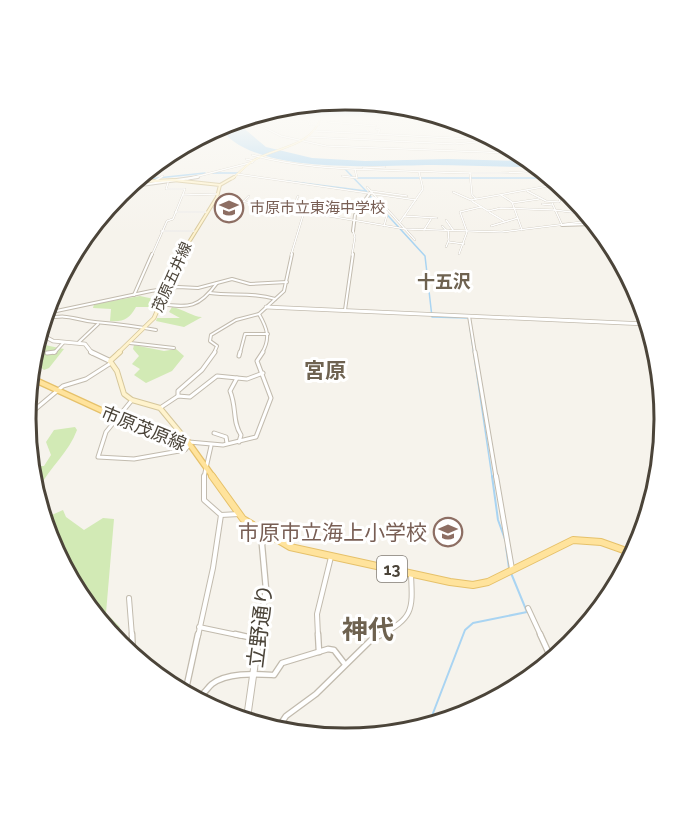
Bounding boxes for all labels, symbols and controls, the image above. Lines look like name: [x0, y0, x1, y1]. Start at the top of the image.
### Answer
school or university icon: 市原市立東海中学校: [213, 192, 245, 224]
place label: 市原市立東海中学校: [250, 199, 385, 217]
street label: 茂原五井線: [149, 239, 195, 315]
district label: 十五沢: [417, 271, 471, 292]
district label: 宮原: [304, 358, 346, 383]
street label: 市原茂原線: [98, 401, 190, 455]
school or university icon: 市原市立海上小学校: [432, 516, 464, 548]
place label: 市原市立海上小学校: [238, 520, 427, 545]
road number: 13: [377, 556, 407, 582]
street label: 立野通り: [242, 583, 278, 669]
district label: 神代: [342, 615, 394, 645]

